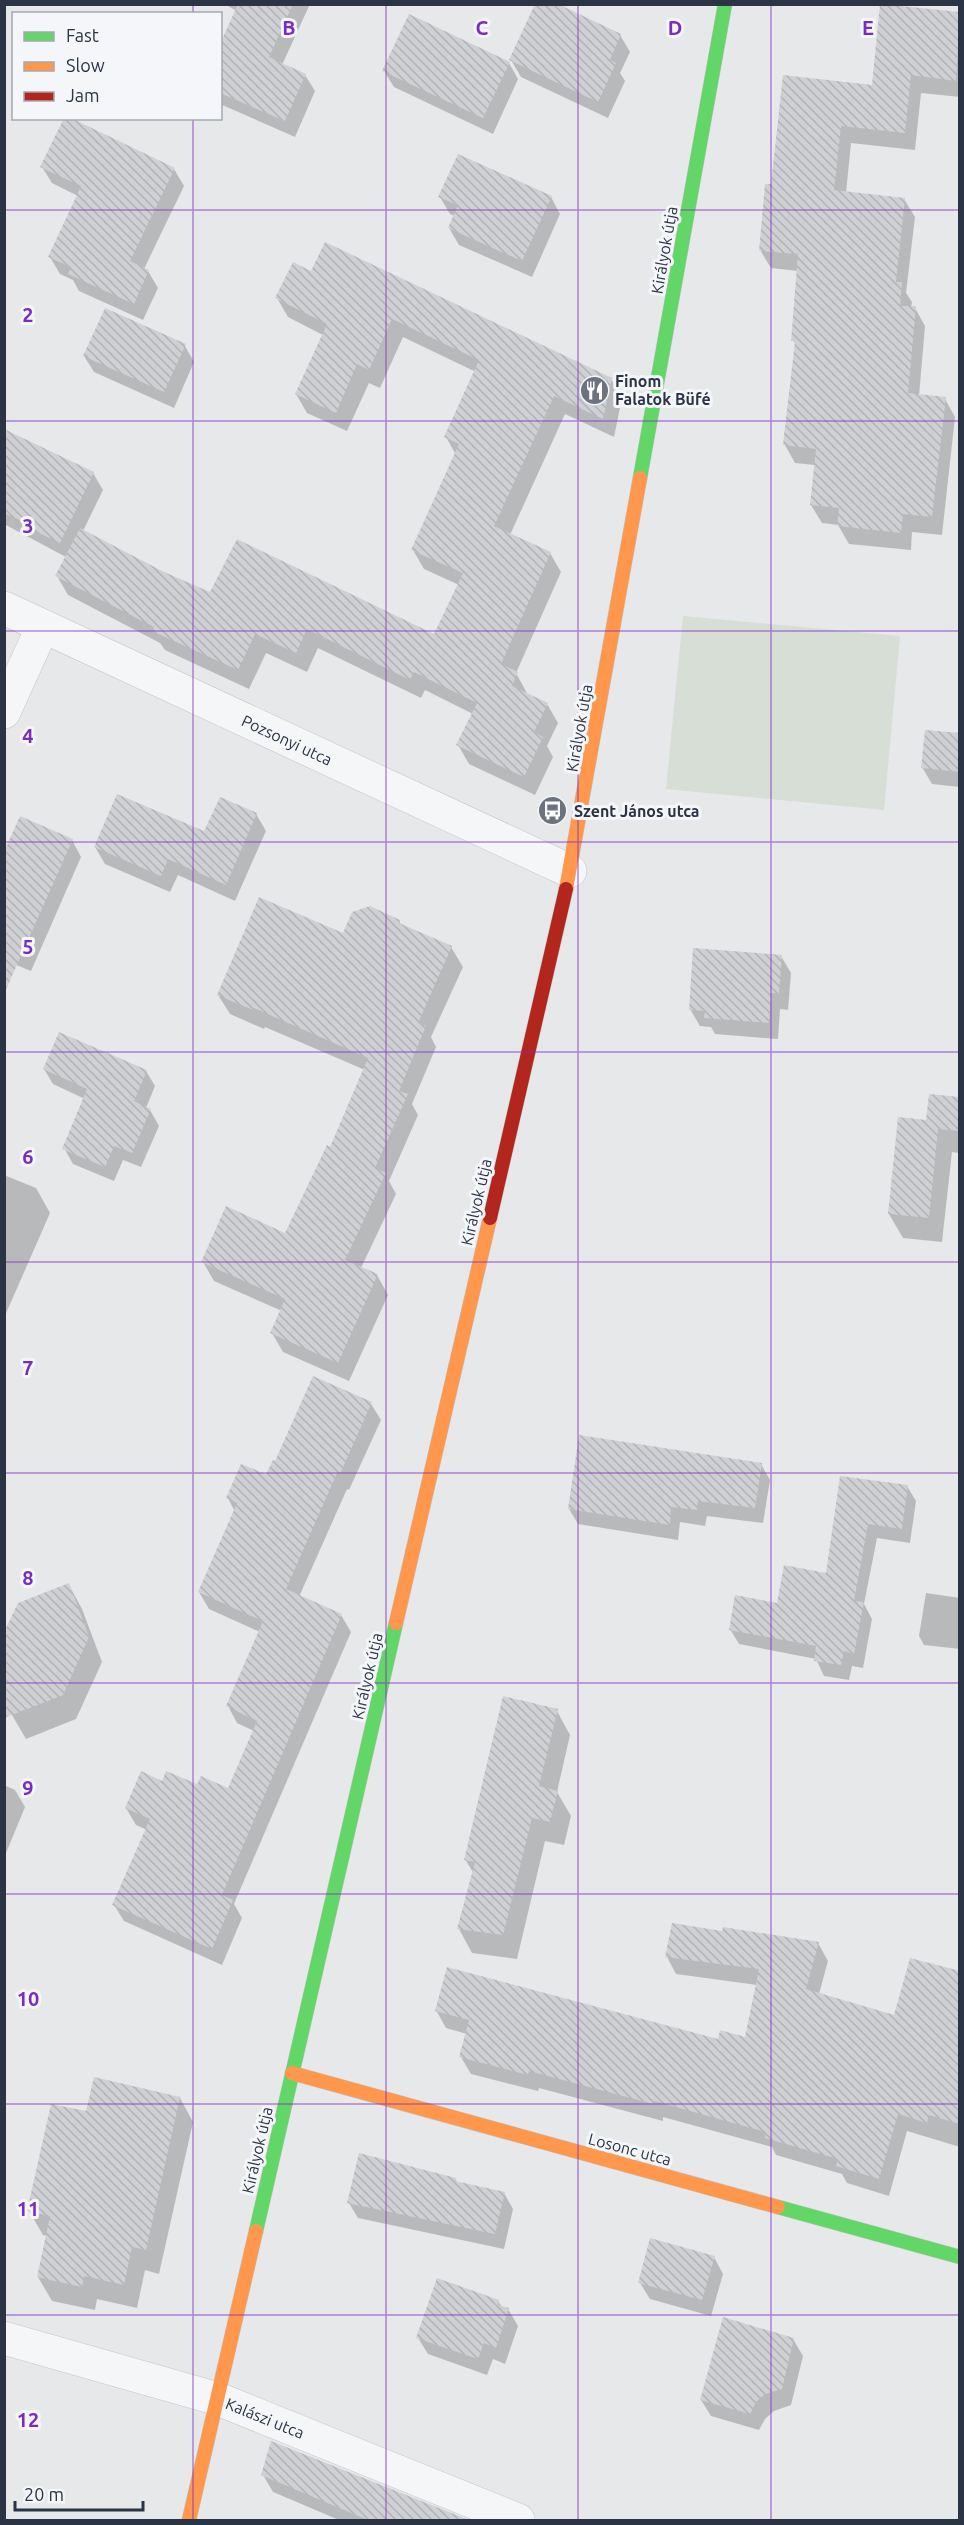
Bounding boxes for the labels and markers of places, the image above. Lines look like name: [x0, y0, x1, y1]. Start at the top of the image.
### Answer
place label: Finom Falatok Büfé: [615, 372, 711, 408]
restaurant icon: Finom Falatok Büfé: [578, 374, 610, 406]
bus stop icon: Szent János utca: [537, 795, 569, 827]
place label: Szent János utca: [574, 802, 700, 820]

